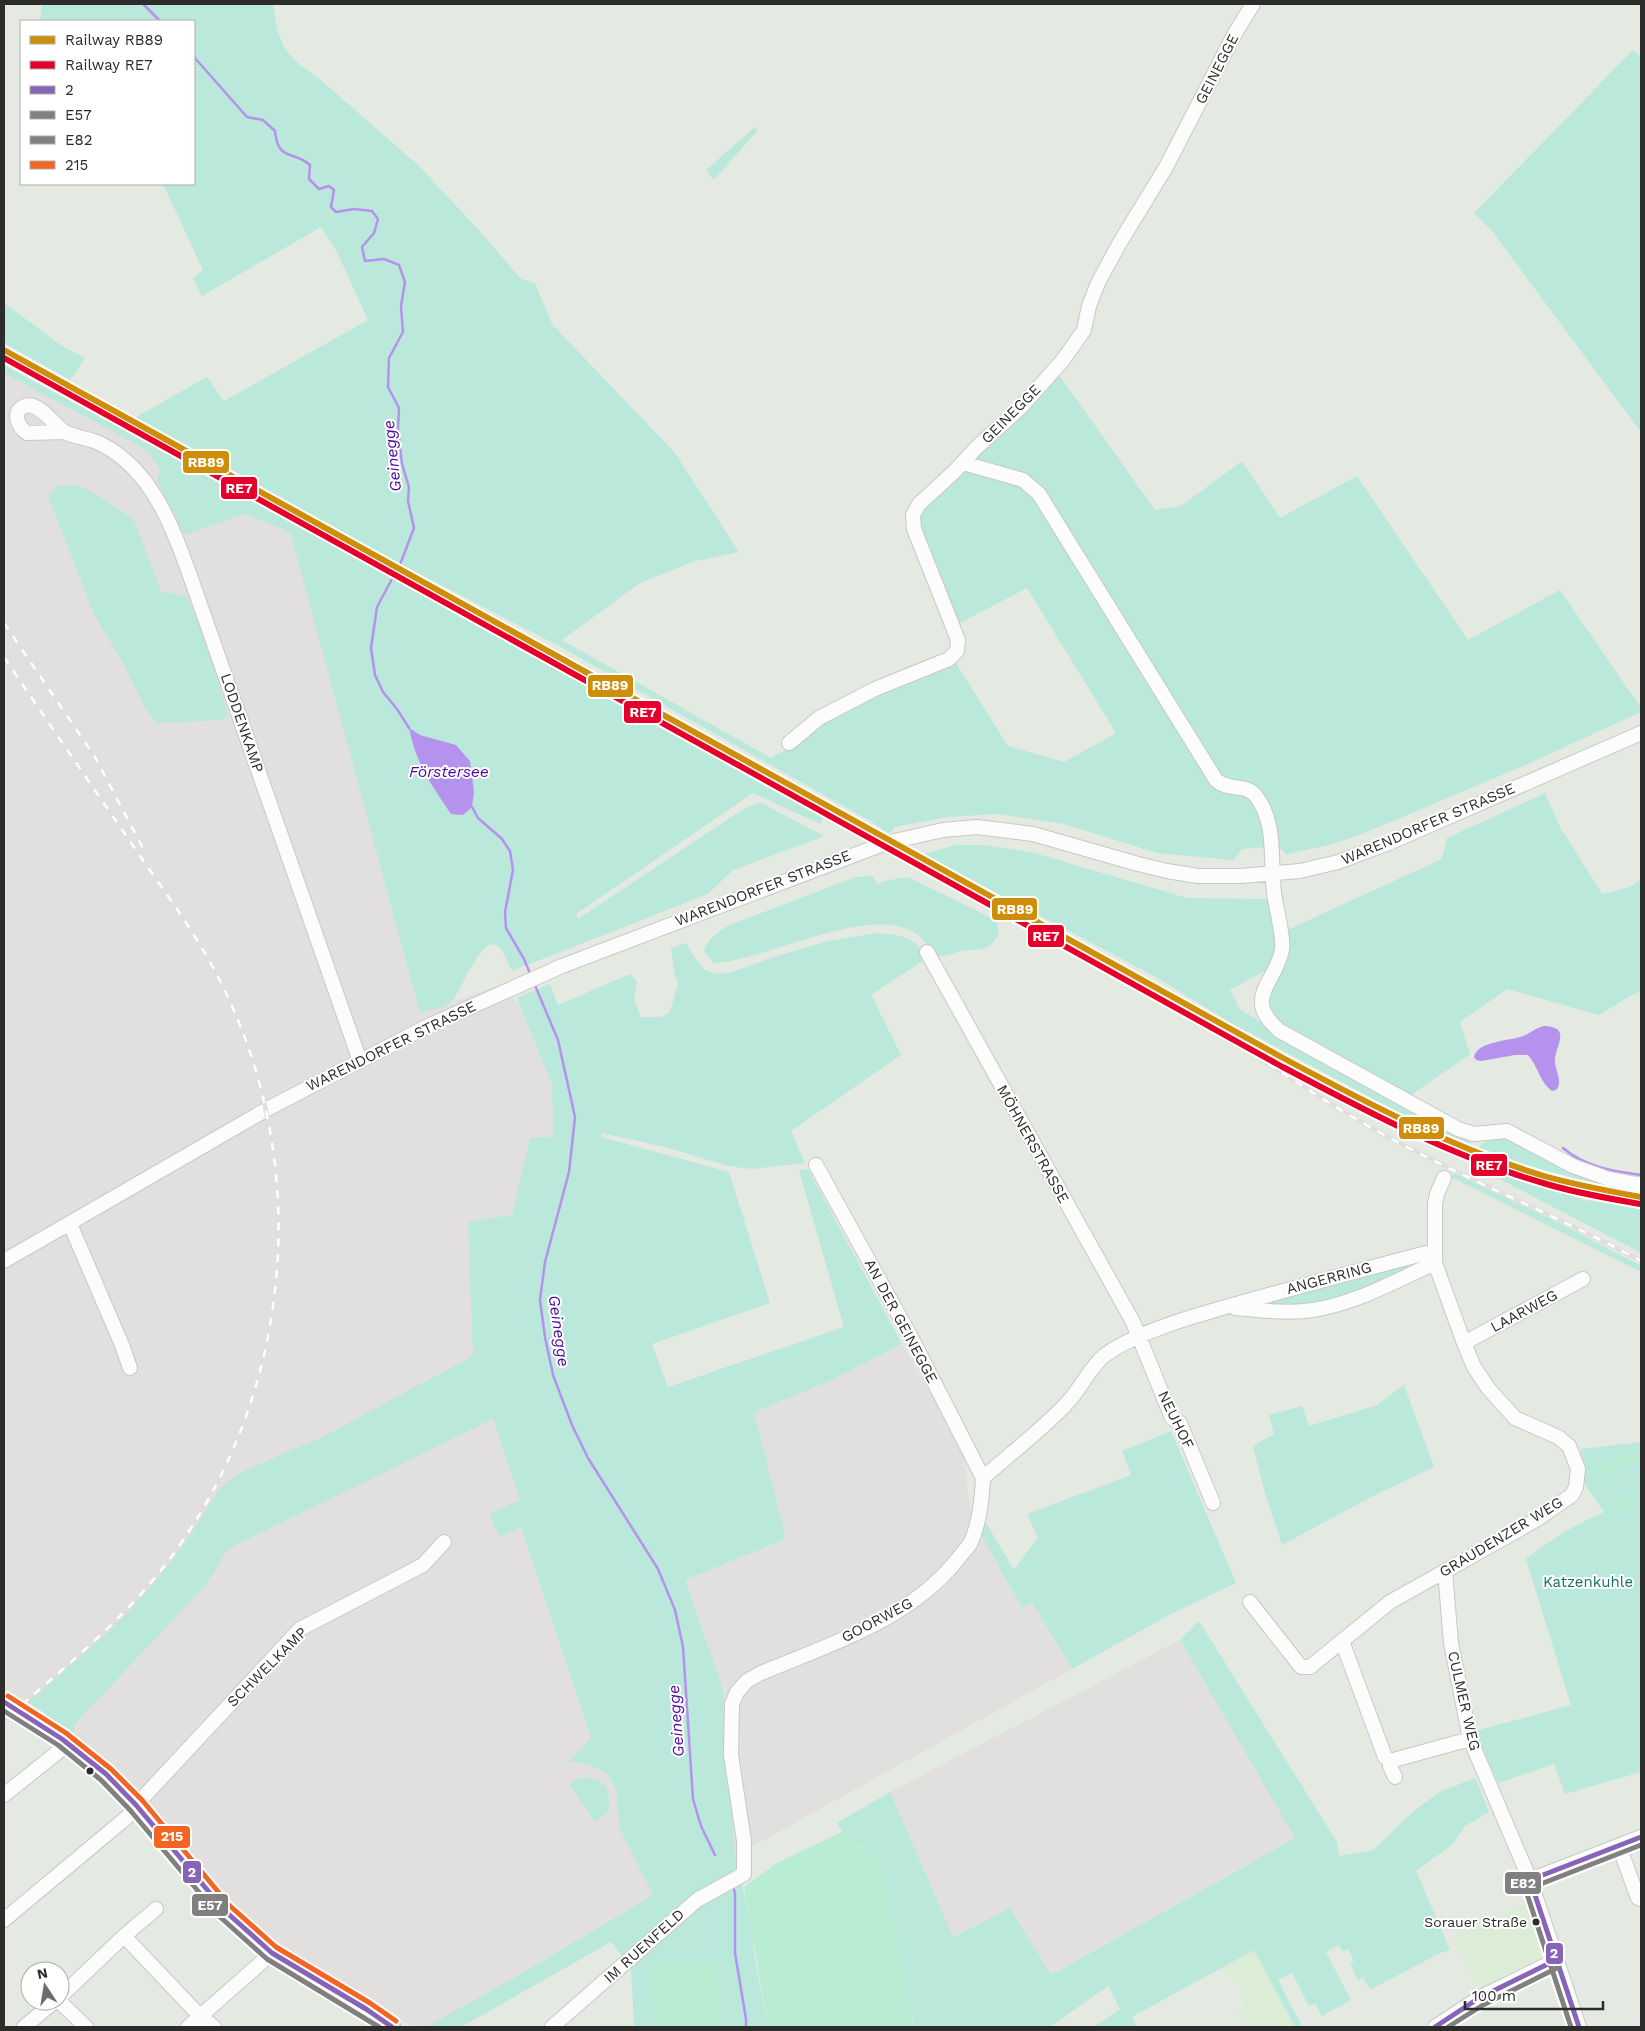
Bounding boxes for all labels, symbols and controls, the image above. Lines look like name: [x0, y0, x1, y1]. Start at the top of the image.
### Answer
legend: [20, 20, 195, 185]
text: Railway RB89: [65, 31, 163, 49]
street label: GEINEGGE: [1192, 31, 1242, 107]
text: Railway RE7: [65, 56, 153, 74]
text: 2: [65, 81, 74, 99]
text: E57: [65, 106, 92, 124]
text: E82: [65, 131, 93, 149]
text: 215: [65, 156, 88, 174]
street label: GEINEGGE: [978, 381, 1044, 447]
water label: Geinegge: [379, 419, 405, 493]
line badge: RB89: [182, 450, 230, 474]
text: RB89: [188, 454, 224, 470]
line badge: RE7: [220, 476, 258, 500]
text: RE7: [226, 480, 253, 496]
street label: LODDENKAMP: [217, 671, 267, 775]
line badge: RB89: [587, 674, 634, 698]
text: RB89: [592, 677, 628, 693]
line badge: RE7: [623, 700, 662, 724]
text: RE7: [630, 704, 657, 720]
water label: Förstersee: [409, 762, 489, 781]
street label: WARENDORFER STRASSE: [1338, 779, 1518, 869]
street label: WARENDORFER STRASSE: [673, 846, 853, 930]
line badge: RB89: [991, 897, 1038, 921]
text: RB89: [997, 901, 1033, 917]
line badge: RE7: [1027, 924, 1065, 948]
text: RE7: [1033, 928, 1060, 944]
street label: WARENDORFER STRASSE: [303, 997, 479, 1095]
street label: MÖHNERSTRASSE: [993, 1082, 1073, 1206]
line badge: RB89: [1398, 1116, 1445, 1140]
text: RB89: [1403, 1120, 1439, 1136]
line badge: RE7: [1470, 1153, 1508, 1177]
text: RE7: [1476, 1157, 1503, 1173]
street label: AN DER GEINEGGE: [861, 1256, 941, 1386]
street label: ANGERRING: [1284, 1258, 1374, 1298]
street label: LAARWEG: [1487, 1286, 1561, 1336]
water label: Geinegge: [545, 1294, 573, 1368]
street label: NEUHOF: [1154, 1388, 1198, 1452]
street label: GRAUDENZER WEG: [1436, 1493, 1566, 1581]
park label: Katzenkuhle: [1543, 1573, 1633, 1591]
street label: GOORWEG: [838, 1594, 916, 1646]
street label: SCHWELKAMP: [223, 1623, 311, 1711]
street label: CULMER WEG: [1444, 1649, 1484, 1753]
water label: Geinegge: [664, 1684, 688, 1758]
unlabelled marker: [85, 1766, 95, 1776]
line badge: 215: [153, 1825, 191, 1849]
text: 215: [161, 1828, 183, 1844]
line badge: 2: [182, 1860, 202, 1884]
text: 2: [188, 1864, 196, 1880]
line badge: E82: [1504, 1871, 1542, 1895]
text: E82: [1510, 1875, 1536, 1891]
line badge: E57: [191, 1893, 229, 1917]
text: E57: [197, 1897, 223, 1913]
street label: IM RUENFELD: [600, 1905, 688, 1987]
place label: Sorauer Straße: [1424, 1914, 1527, 1930]
marker: Sorauer Straße: [1531, 1917, 1541, 1927]
line badge: 2: [1545, 1942, 1564, 1965]
text: 2: [1550, 1945, 1558, 1961]
north arrow: [20, 1961, 70, 2011]
text: N: [36, 1964, 49, 1982]
scale bar: [1465, 1978, 1602, 2010]
text: 100 m: [1472, 1987, 1516, 2005]

